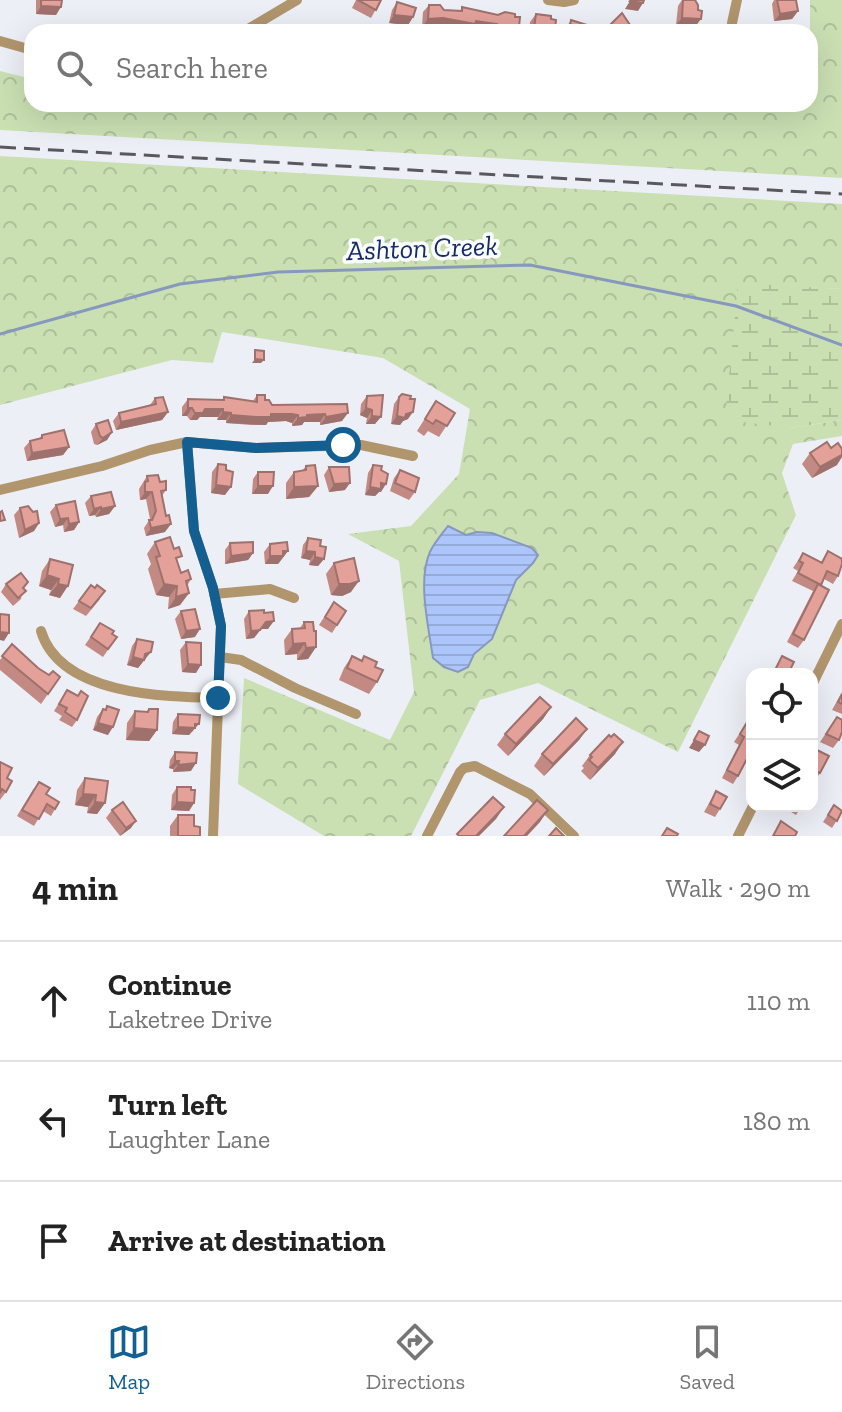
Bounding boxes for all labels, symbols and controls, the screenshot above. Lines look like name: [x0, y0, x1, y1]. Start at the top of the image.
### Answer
search box: [24, 24, 818, 112]
icon: search: [52, 46, 96, 90]
text: Search here: [116, 50, 268, 86]
water label: Ashton Creek: [345, 229, 498, 267]
route start: [325, 427, 361, 463]
map controls: [746, 668, 818, 812]
button: locate: [746, 668, 818, 740]
route end: [200, 680, 236, 716]
button: layers: [746, 740, 818, 812]
text: 4 min: [32, 868, 118, 909]
text: Walk · 290 m: [666, 872, 810, 904]
text: Continue: [108, 967, 232, 1003]
icon: ahead: [32, 979, 76, 1023]
text: 110 m: [747, 985, 810, 1017]
text: Laketree Drive: [108, 1003, 272, 1035]
text: Turn left: [108, 1087, 227, 1123]
icon: left: [32, 1099, 76, 1143]
text: 180 m: [743, 1105, 810, 1137]
text: Laughter Lane: [108, 1123, 270, 1155]
icon: arrive: [32, 1219, 76, 1263]
text: Arrive at destination: [108, 1223, 385, 1259]
tab: Map: [107, 1320, 151, 1395]
tab: Directions: [366, 1320, 465, 1395]
tab: Saved: [680, 1320, 735, 1395]

